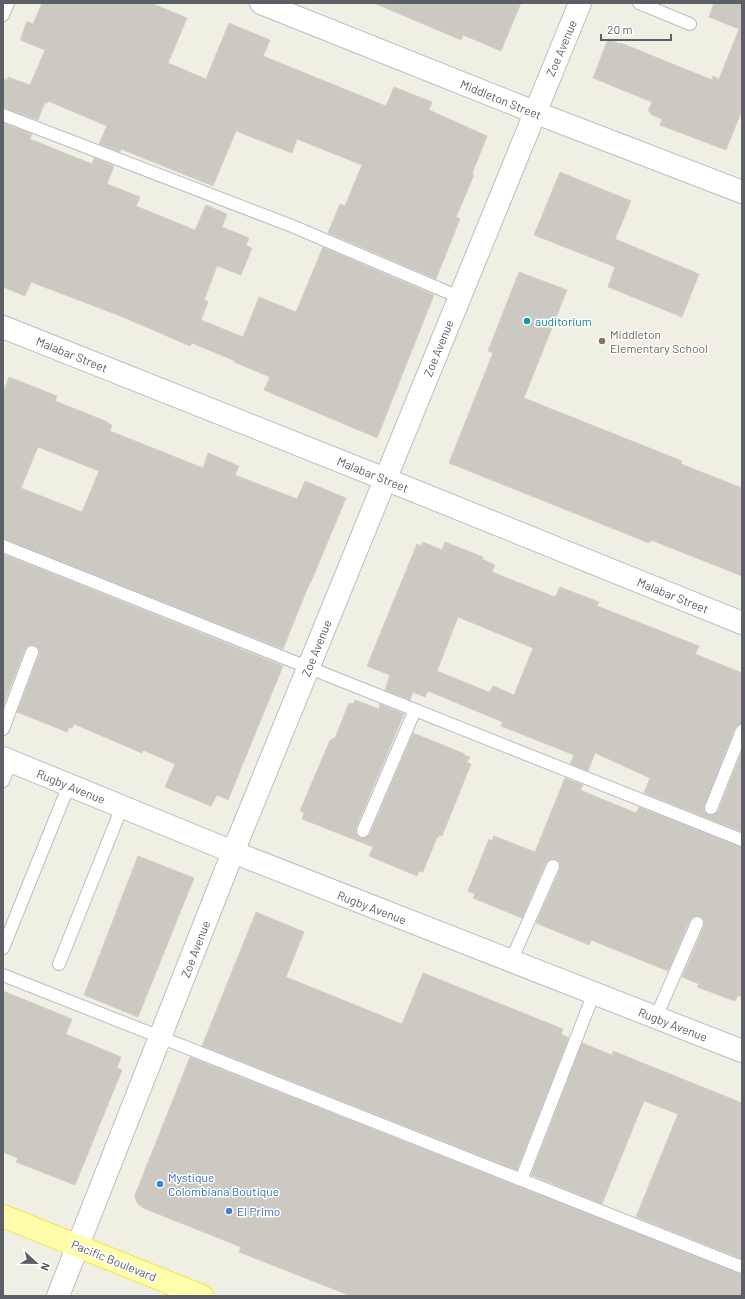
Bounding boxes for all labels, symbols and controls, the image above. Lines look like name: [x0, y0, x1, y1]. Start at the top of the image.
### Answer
scale bar: [601, 16, 671, 42]
street label: Zoe Avenue: [543, 18, 579, 78]
text: 20 m: [607, 22, 633, 36]
street label: Middleton Street: [458, 76, 544, 122]
place label: auditorium: [535, 314, 592, 328]
marker: auditorium: [522, 316, 532, 326]
street label: Zoe Avenue: [420, 318, 456, 378]
place label: Middleton Elementary School: [610, 327, 708, 355]
street label: Malabar Street: [34, 333, 110, 375]
marker: Middleton Elementary School: [597, 336, 607, 346]
street label: Malabar Street: [335, 453, 411, 495]
street label: Malabar Street: [635, 574, 711, 616]
street label: Zoe Avenue: [298, 618, 334, 678]
street label: Rugby Avenue: [35, 766, 107, 806]
street label: Rugby Avenue: [336, 887, 408, 927]
street label: Zoe Avenue: [178, 918, 212, 980]
street label: Rugby Avenue: [637, 1004, 709, 1044]
place label: Mystique Colombiana Boutique: [168, 1170, 279, 1198]
marker: Mystique Colombiana Boutique: [155, 1179, 165, 1189]
place label: El Primo: [237, 1204, 280, 1218]
marker: El Primo: [224, 1206, 234, 1216]
street label: Pacific Boulevard: [69, 1237, 159, 1283]
north arrow: [16, 1243, 56, 1283]
text: N: [38, 1261, 53, 1273]

